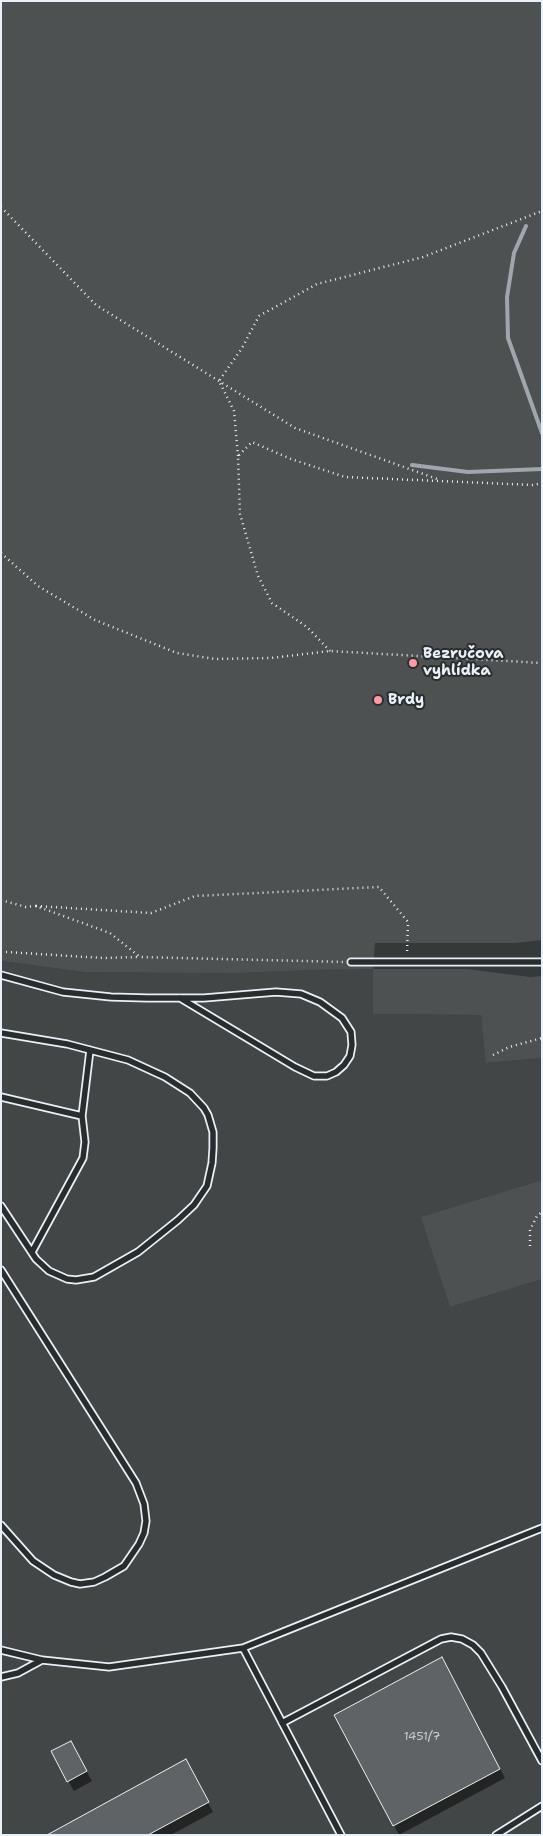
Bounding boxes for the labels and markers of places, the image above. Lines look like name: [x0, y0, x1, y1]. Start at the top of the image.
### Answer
place label: Bezručova vyhlídka: [423, 645, 504, 680]
marker: Bezručova vyhlídka: [407, 657, 419, 669]
place label: Brdy: [388, 691, 424, 709]
marker: Brdy: [372, 694, 384, 706]

